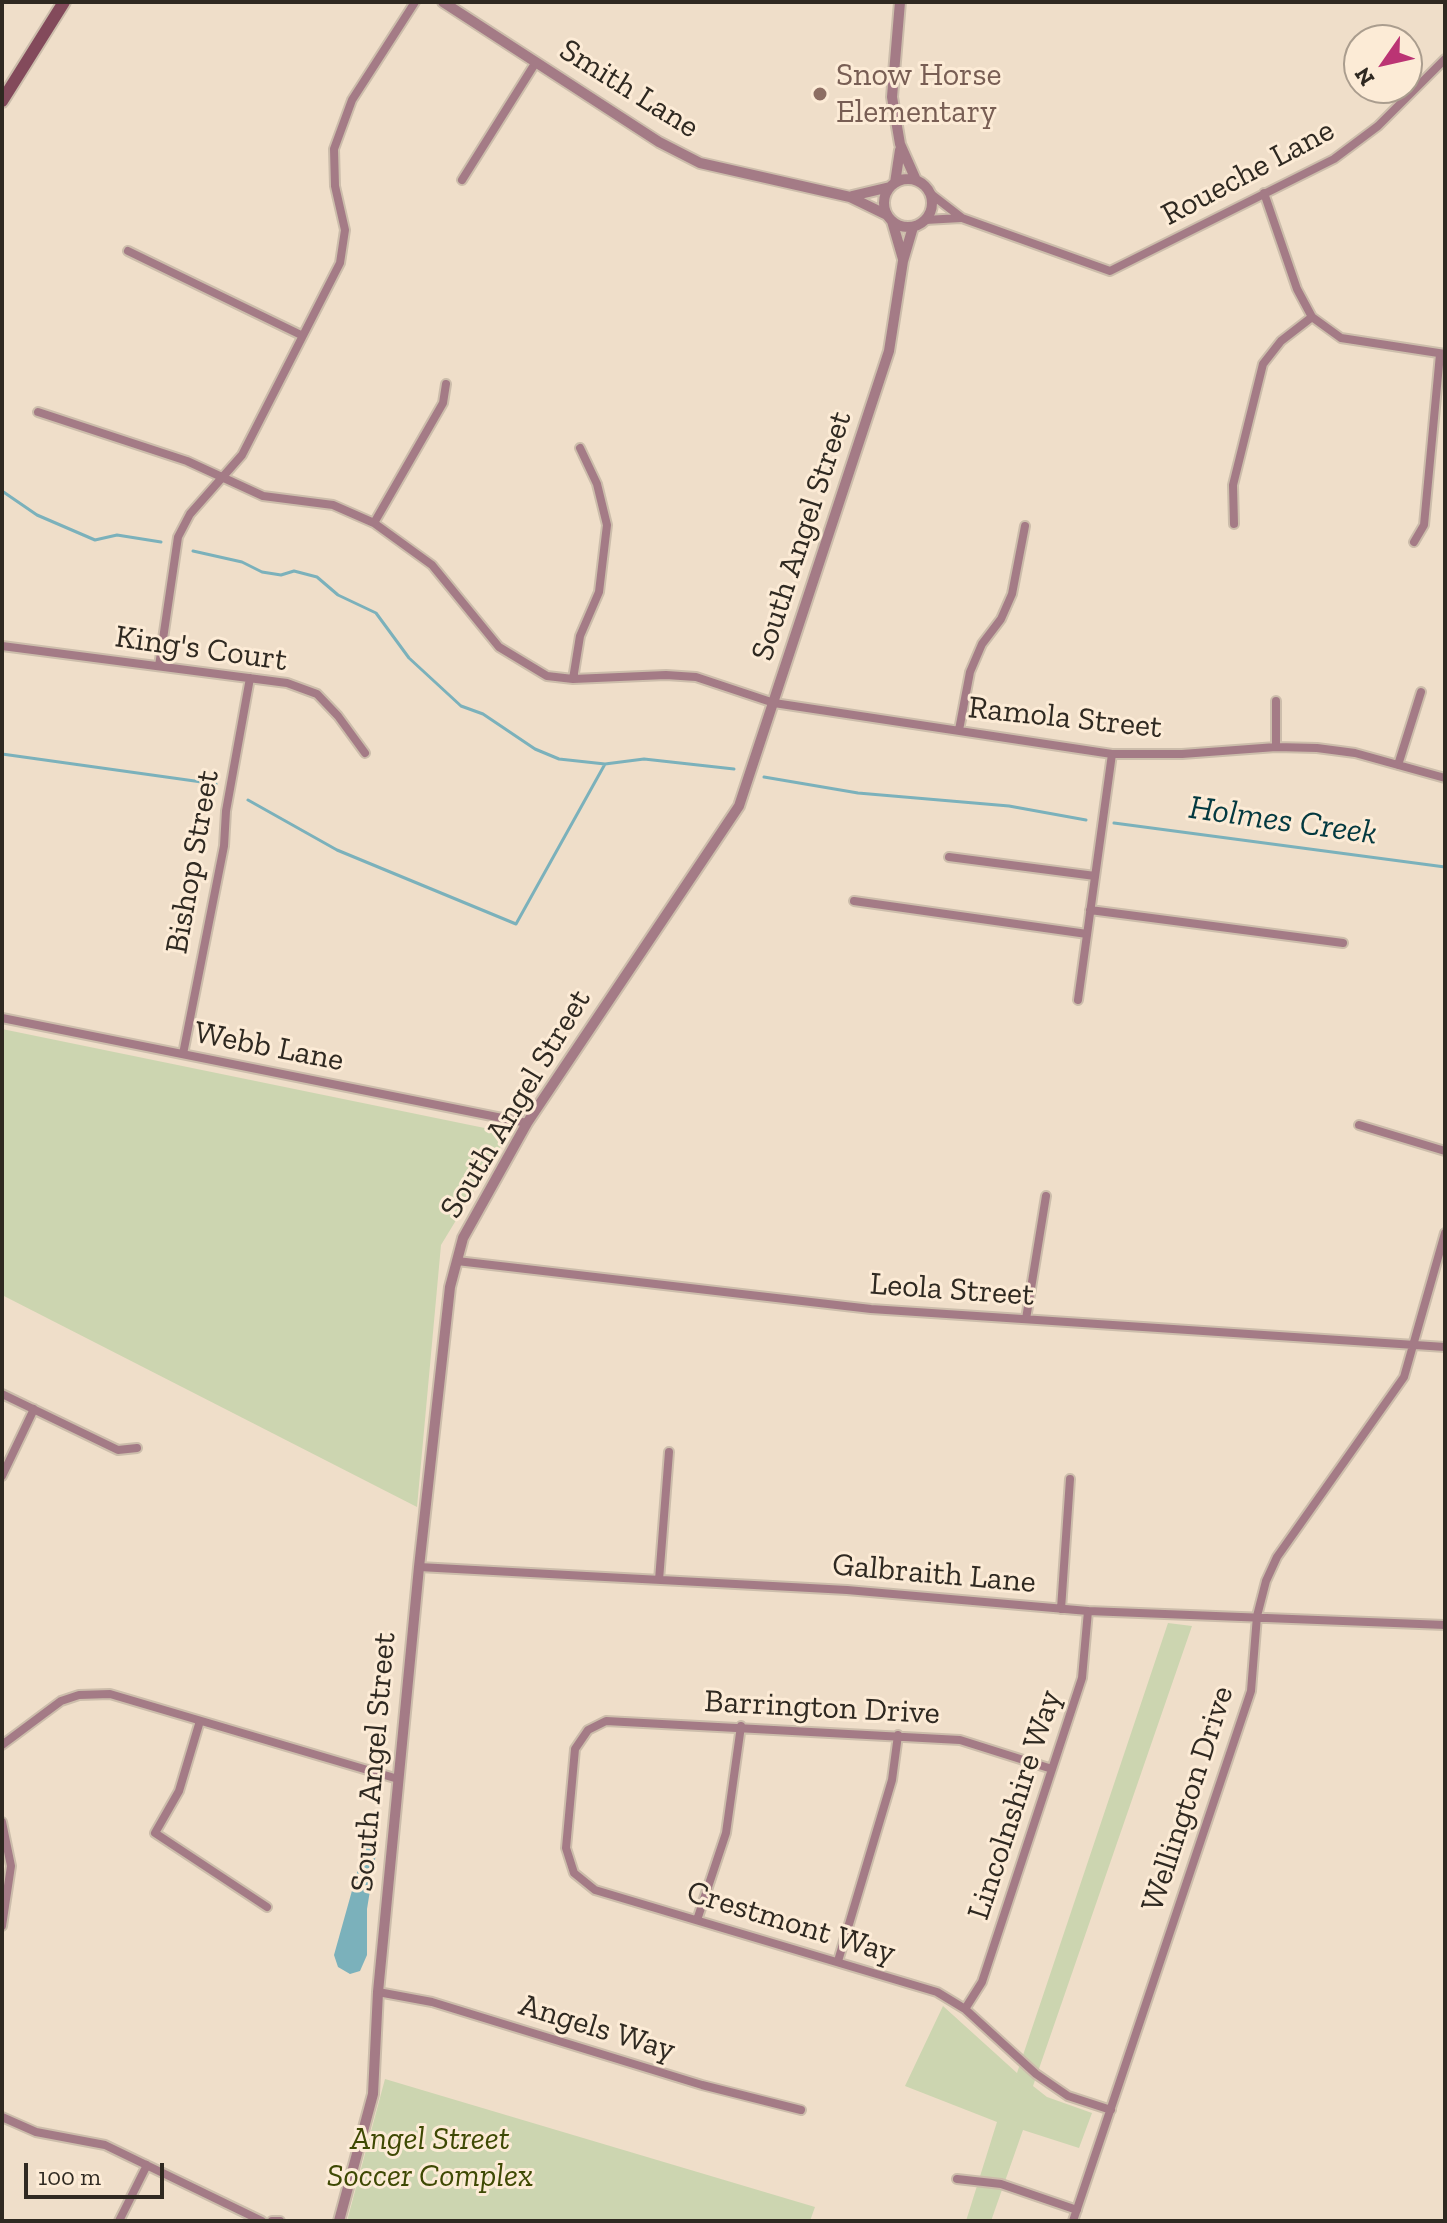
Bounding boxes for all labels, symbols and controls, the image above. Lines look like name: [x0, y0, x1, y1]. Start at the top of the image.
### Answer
north arrow: [1343, 24, 1423, 104]
street label: Smith Lane: [552, 31, 706, 147]
place label: Snow Horse Elementary: [836, 57, 1002, 132]
text: N: [1348, 62, 1380, 91]
marker: Snow Horse Elementary: [811, 85, 829, 103]
street label: Roueche Lane: [1155, 111, 1341, 235]
street label: South Angel Street: [744, 406, 860, 666]
street label: King's Court: [113, 618, 289, 680]
street label: Ramola Street: [966, 689, 1164, 747]
street label: Bishop Street: [158, 767, 228, 957]
water label: Holmes Creek: [1186, 788, 1380, 854]
street label: South Angel Street: [433, 983, 599, 1225]
street label: Webb Lane: [191, 1014, 347, 1080]
street label: Leola Street: [869, 1265, 1035, 1315]
street label: Galbraith Lane: [831, 1546, 1037, 1602]
street label: South Angel Street: [344, 1631, 404, 1893]
street label: Wellington Drive: [1134, 1682, 1242, 1916]
street label: Barrington Drive: [703, 1683, 941, 1733]
street label: Lincolnshire Way: [960, 1685, 1070, 1925]
street label: Crestmont Way: [682, 1873, 900, 1973]
street label: Angels Way: [514, 1986, 680, 2070]
park label: Angel Street Soccer Complex: [327, 2121, 533, 2196]
scale bar: [28, 2147, 168, 2197]
text: 100 m: [38, 2162, 101, 2191]

